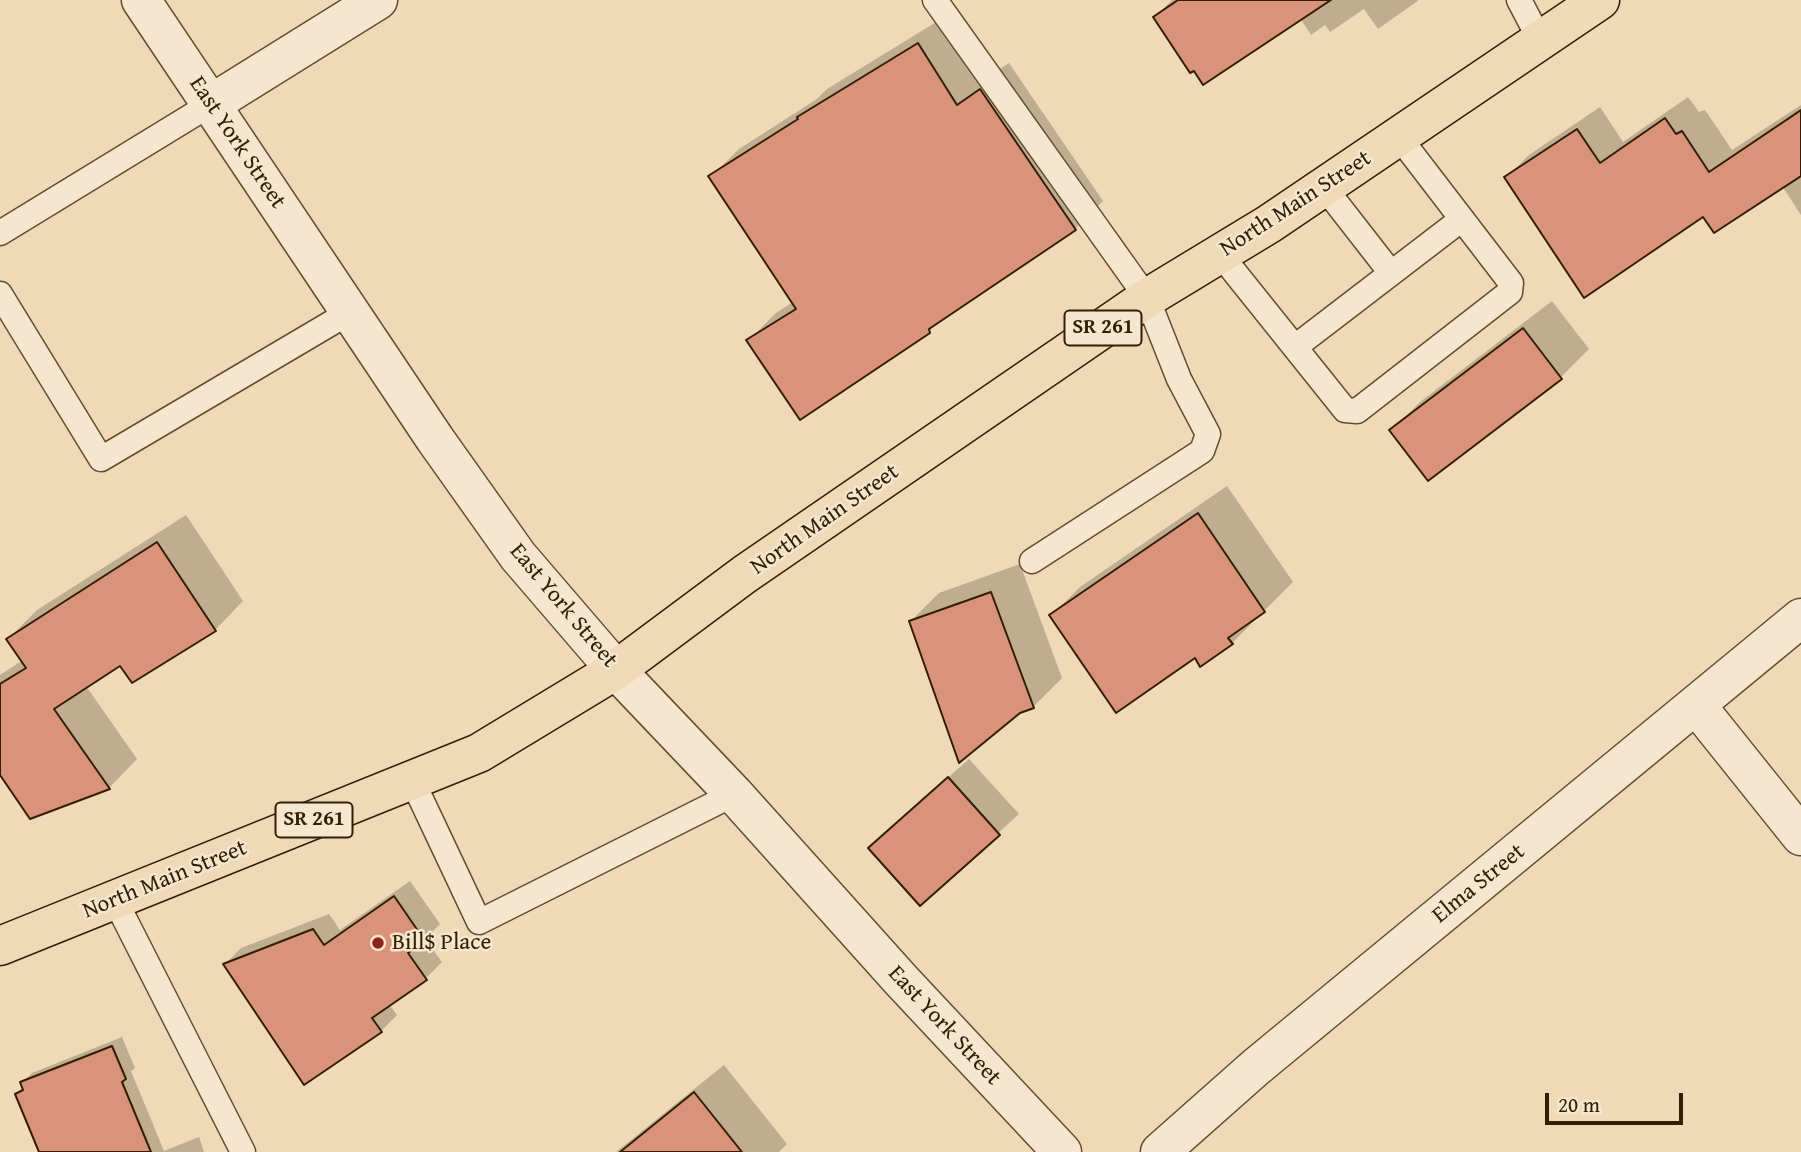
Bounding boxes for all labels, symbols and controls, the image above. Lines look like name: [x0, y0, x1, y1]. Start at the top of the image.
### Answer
street label: East York Street: [183, 72, 291, 214]
street label: North Main Street: [1215, 145, 1377, 263]
road number: SR 261: [1064, 310, 1142, 346]
street label: North Main Street: [746, 459, 904, 581]
street label: East York Street: [503, 538, 623, 674]
road number: SR 261: [276, 802, 352, 838]
street label: North Main Street: [79, 834, 251, 926]
street label: Elma Street: [1427, 838, 1531, 930]
place label: Bill$ Place: [392, 929, 491, 957]
marker: Bill$ Place: [370, 935, 386, 951]
street label: East York Street: [882, 960, 1006, 1092]
scale bar: [1549, 1078, 1687, 1122]
text: 20 m: [1558, 1089, 1600, 1120]

